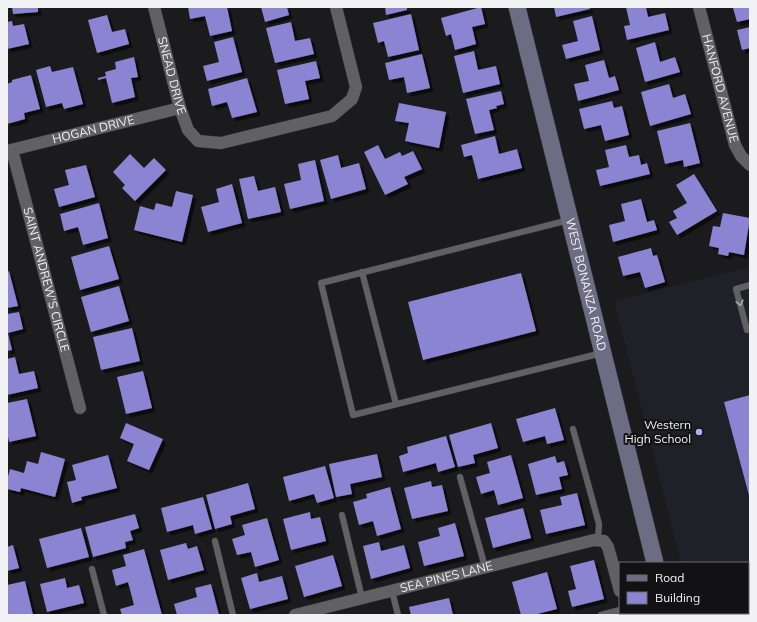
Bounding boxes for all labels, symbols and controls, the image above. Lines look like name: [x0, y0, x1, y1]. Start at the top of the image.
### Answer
street label: HANFORD AVENUE: [699, 32, 742, 144]
street label: SNEAD DRIVE: [155, 35, 190, 117]
street label: HOGAN DRIVE: [51, 112, 136, 146]
street label: SAINT ANDREW'S CIRCLE: [20, 206, 73, 353]
street label: WEST BONANZA ROAD: [563, 216, 610, 353]
one-way arrow: [735, 299, 743, 306]
place label: Western High School: [625, 417, 691, 446]
marker: Western High School: [694, 427, 704, 437]
street label: SEA PINES LANE: [398, 558, 494, 595]
legend: [619, 562, 749, 614]
text: Road: [655, 570, 684, 585]
text: Building: [655, 590, 700, 605]

